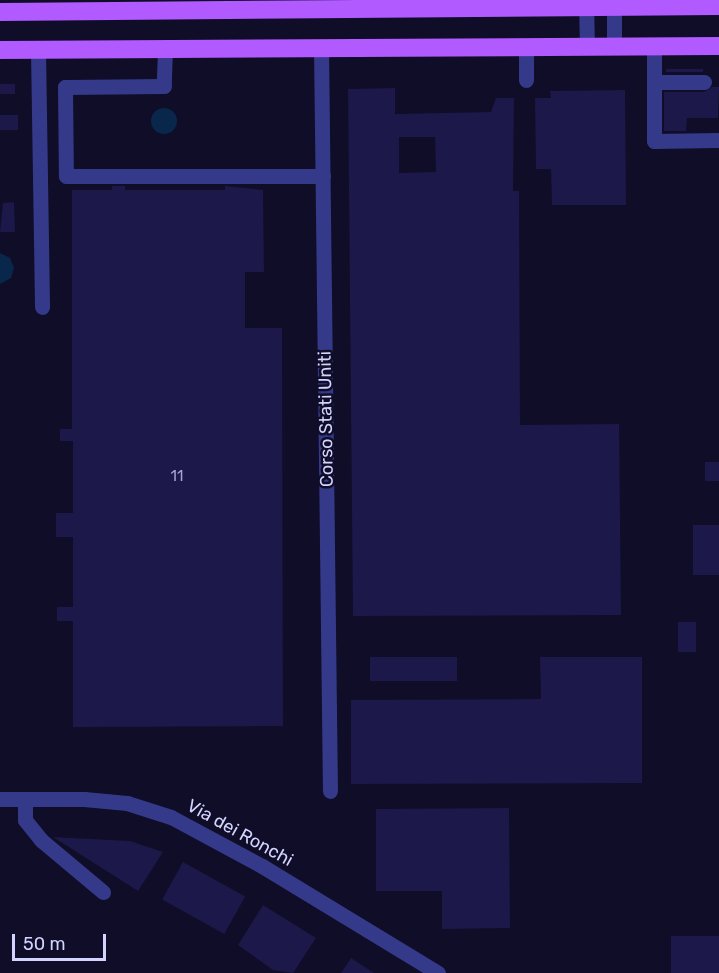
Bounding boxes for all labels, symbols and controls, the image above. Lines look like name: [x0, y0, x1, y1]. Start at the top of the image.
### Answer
street label: Corso Stati Uniti: [314, 351, 338, 487]
house number: 11: [171, 468, 183, 486]
street label: Via dei Ronchi: [183, 795, 297, 871]
scale bar: [15, 922, 110, 960]
text: 50 m: [23, 933, 66, 955]

